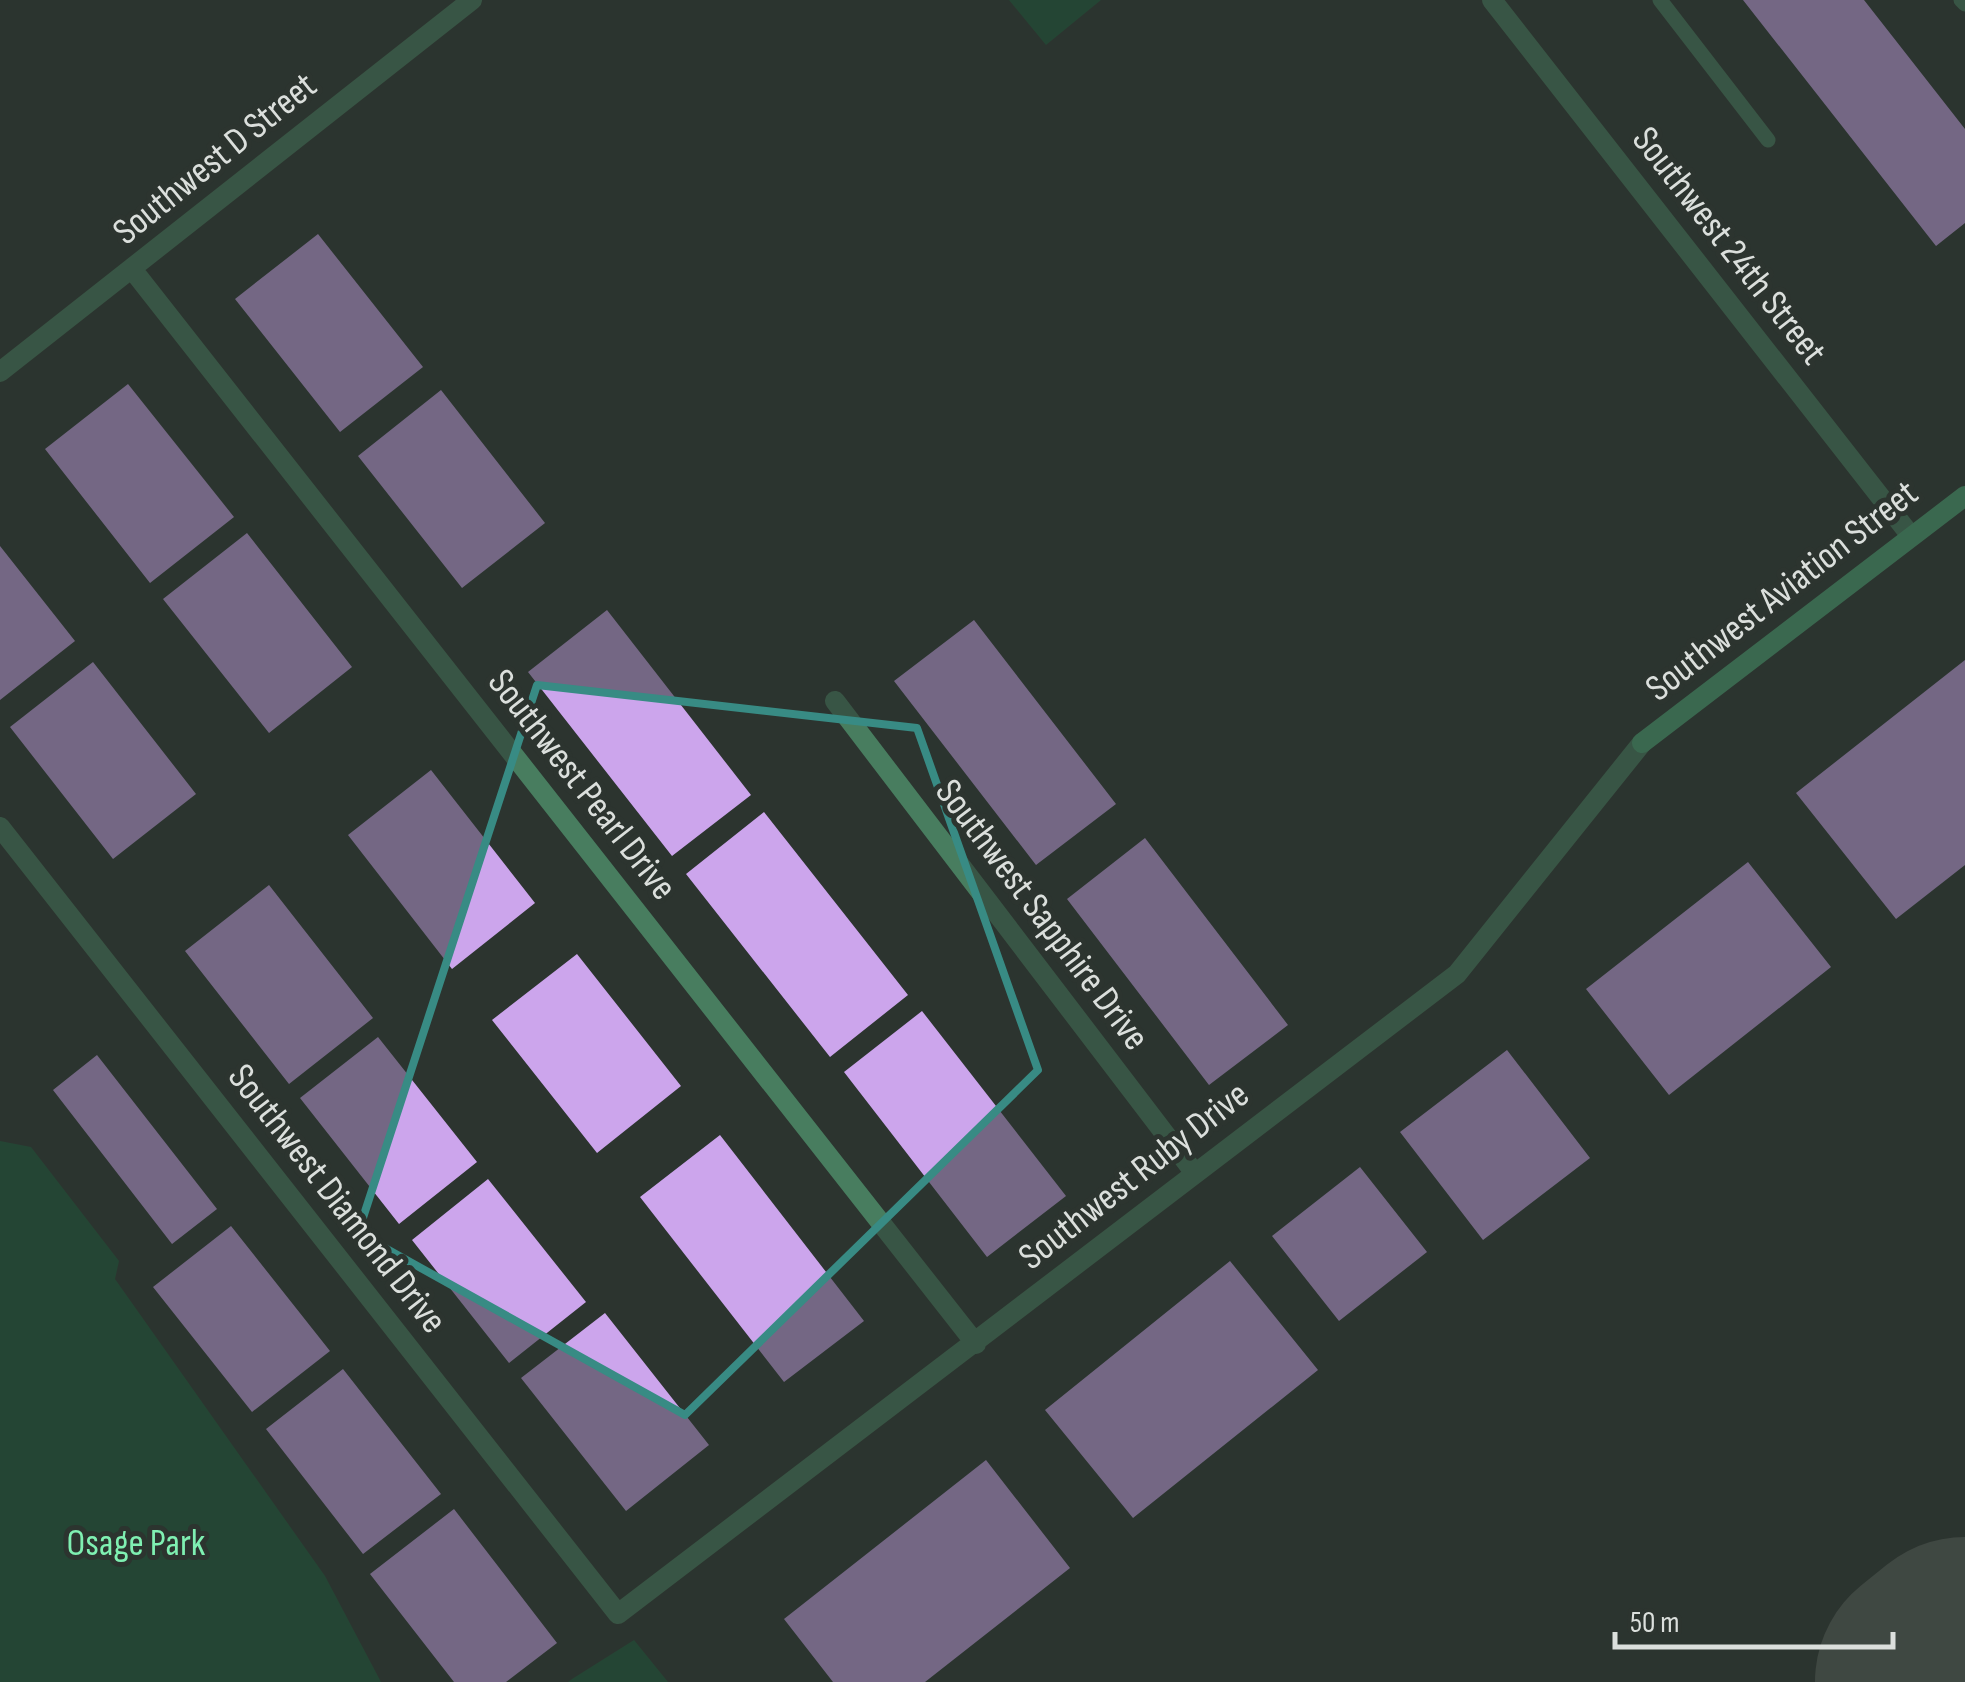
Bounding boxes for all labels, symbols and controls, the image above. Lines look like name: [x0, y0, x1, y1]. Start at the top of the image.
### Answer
street label: Southwest D Street: [104, 63, 326, 255]
street label: Southwest 24th Street: [1622, 118, 1836, 374]
street label: Southwest Aviation Street: [1637, 471, 1927, 711]
street label: Southwest Pearl Drive: [478, 661, 686, 909]
street label: Southwest Sapphire Drive: [926, 771, 1158, 1059]
street label: Southwest Diamond Drive: [218, 1056, 456, 1342]
street label: Southwest Ruby Drive: [1010, 1072, 1258, 1280]
park label: Osage Park: [67, 1521, 206, 1566]
scale bar: [1615, 1587, 1892, 1649]
text: 50 m: [1630, 1605, 1679, 1641]

